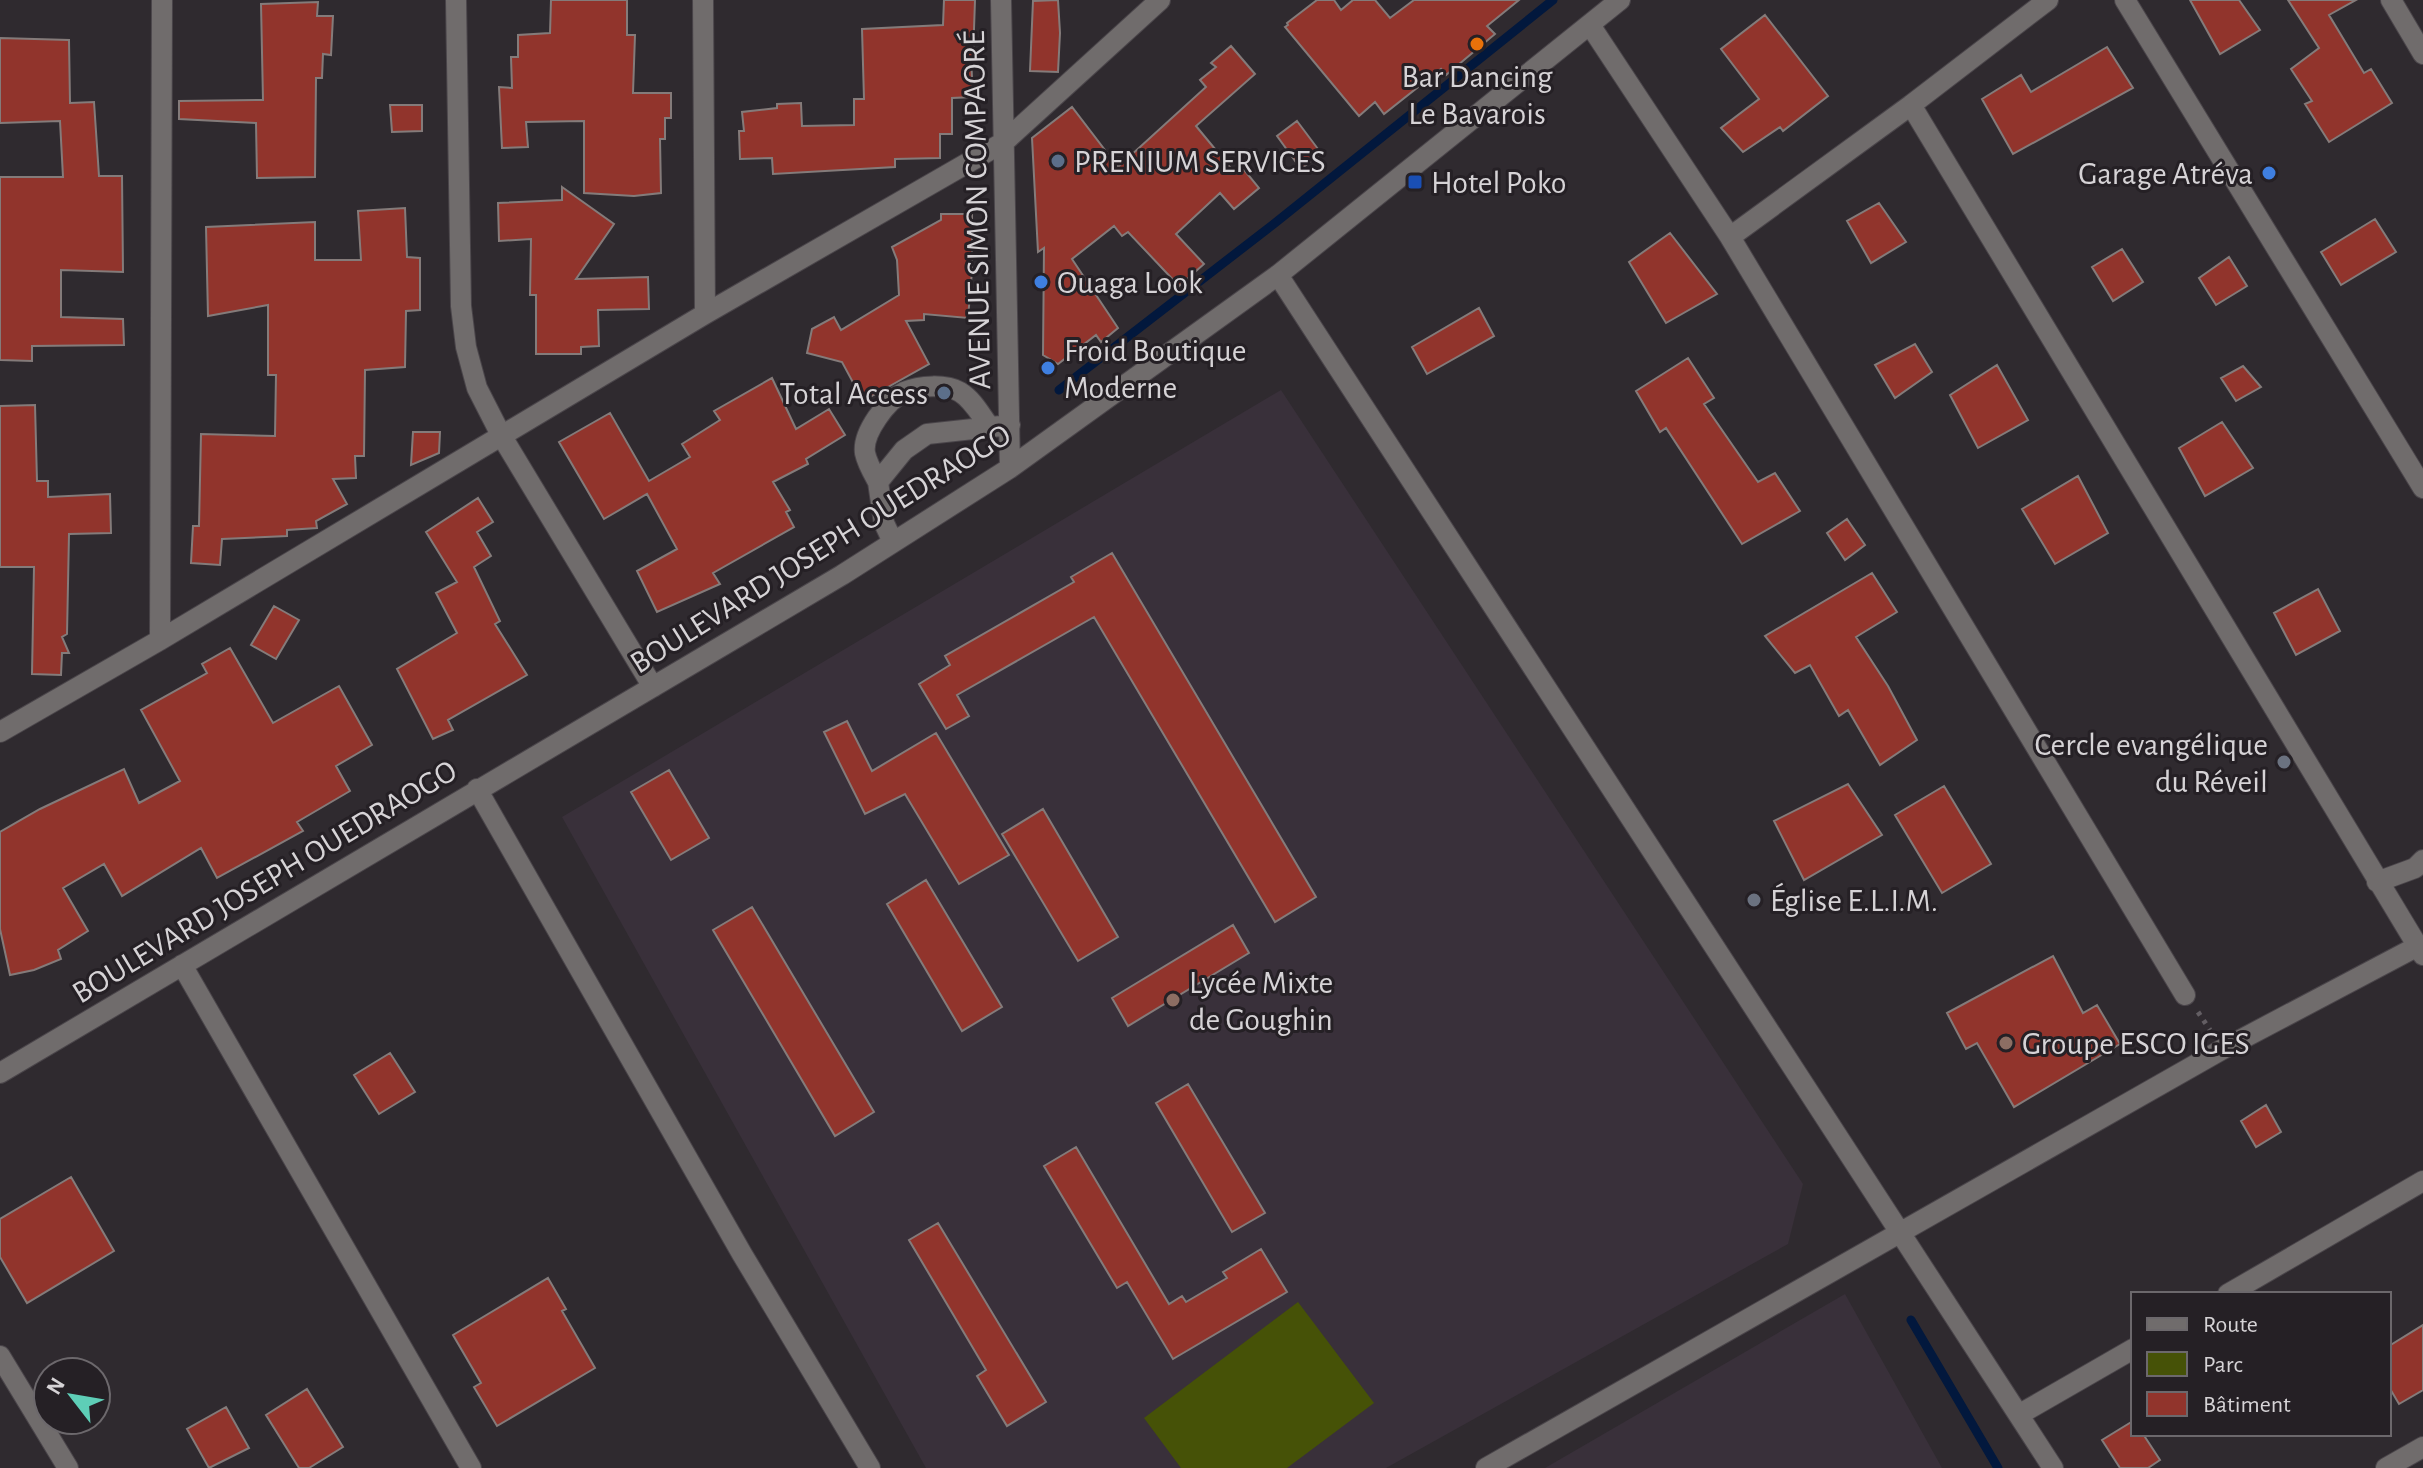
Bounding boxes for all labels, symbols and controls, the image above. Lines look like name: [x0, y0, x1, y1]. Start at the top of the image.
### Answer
street label: AVENUE SIMON COMPAORÉ: [955, 30, 996, 390]
marker: Bar Dancing Le Bavarois: [1468, 35, 1486, 53]
place label: Bar Dancing Le Bavarois: [1401, 61, 1553, 130]
place label: PRENIUM SERVICES: [1074, 146, 1326, 178]
marker: PRENIUM SERVICES: [1049, 152, 1067, 170]
place label: Garage Atréva: [2078, 158, 2253, 190]
marker: Garage Atréva: [2260, 164, 2278, 182]
place label: Hotel Poko: [1431, 167, 1566, 199]
marker: Hotel Poko: [1406, 173, 1424, 191]
place label: Ouaga Look: [1057, 267, 1203, 299]
marker: Ouaga Look: [1032, 273, 1050, 291]
place label: Froid Boutique Moderne: [1064, 335, 1247, 404]
marker: Froid Boutique Moderne: [1039, 359, 1057, 377]
place label: Total Access: [780, 378, 928, 410]
marker: Total Access: [935, 384, 953, 402]
street label: BOULEVARD JOSEPH OUEDRAOGO: [625, 418, 1016, 680]
place label: Cercle evangélique du Réveil: [2035, 729, 2268, 798]
marker: Cercle evangélique du Réveil: [2275, 753, 2293, 771]
street label: BOULEVARD JOSEPH OUEDRAOGO: [67, 754, 462, 1009]
place label: Église E.L.I.M.: [1770, 882, 1938, 917]
marker: Église E.L.I.M.: [1745, 891, 1763, 909]
place label: Lycée Mixte de Goughin: [1189, 967, 1333, 1036]
marker: Lycée Mixte de Goughin: [1164, 991, 1182, 1009]
place label: Groupe ESCO IGES: [2022, 1028, 2250, 1060]
marker: Groupe ESCO IGES: [1997, 1034, 2015, 1052]
legend: [2131, 1292, 2391, 1436]
text: Route: [2203, 1313, 2258, 1337]
text: Parc: [2203, 1353, 2243, 1377]
north arrow: [32, 1356, 112, 1436]
text: N: [42, 1374, 69, 1398]
text: Bâtiment: [2203, 1393, 2291, 1417]

